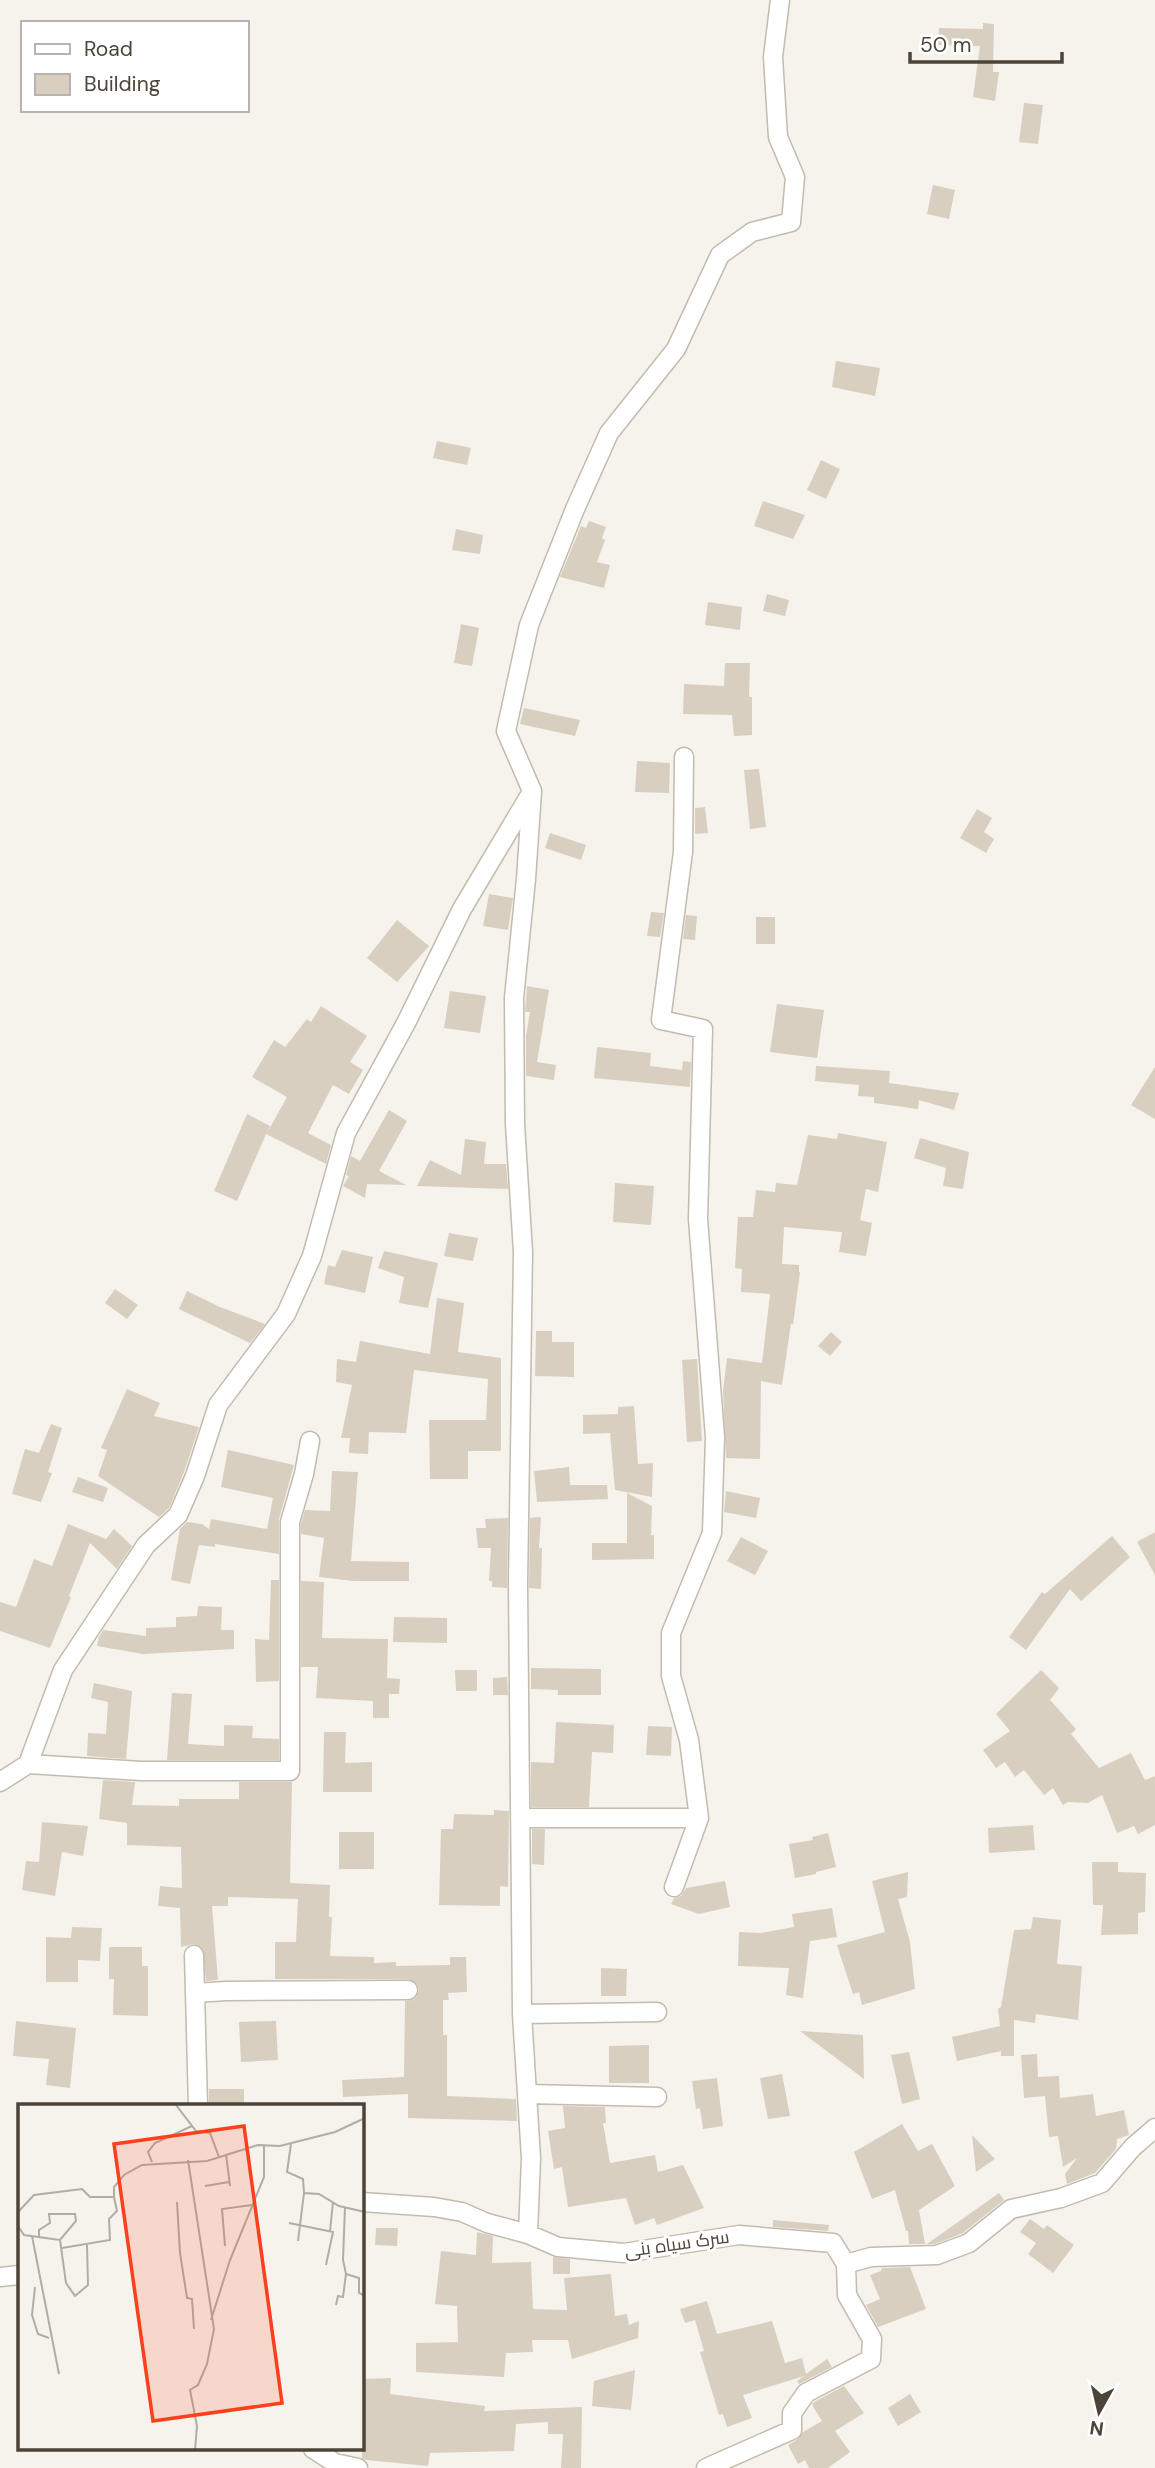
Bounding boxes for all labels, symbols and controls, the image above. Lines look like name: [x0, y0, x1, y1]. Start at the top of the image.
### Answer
legend: [21, 21, 248, 112]
scale bar: [910, 21, 1062, 65]
text: 50 m: [920, 31, 971, 59]
text: Road: [84, 35, 133, 63]
text: Building: [84, 70, 161, 98]
inset map: [18, 2104, 364, 2450]
street label: سرک سیاه بنی: [623, 2225, 731, 2263]
north arrow: [1064, 2377, 1134, 2447]
text: N: [1088, 2415, 1105, 2442]

